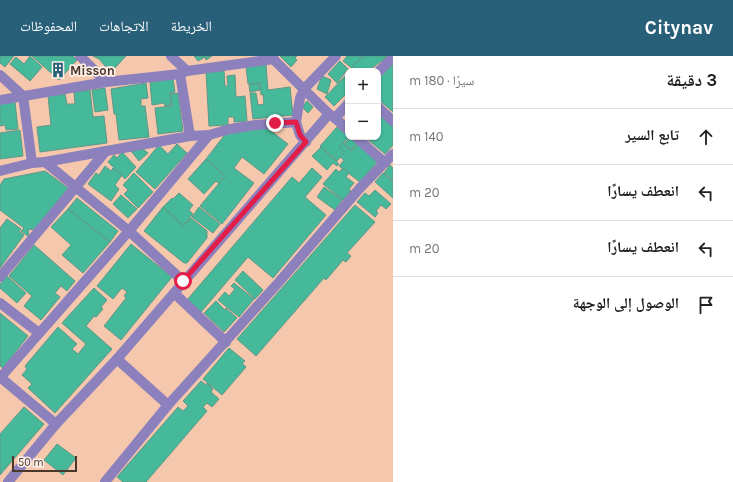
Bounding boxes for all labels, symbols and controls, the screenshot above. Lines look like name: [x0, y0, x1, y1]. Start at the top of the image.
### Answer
text: Citynav: [645, 17, 713, 39]
text: المحفوظات: [20, 18, 77, 35]
text: الاتجاهات: [99, 18, 149, 35]
text: الخريطة: [171, 18, 212, 35]
building icon: Misson: [49, 61, 67, 79]
place label: Misson: [70, 63, 115, 78]
map controls: [345, 68, 381, 140]
button: +: [345, 68, 381, 104]
text: 3 دقيقة: [666, 70, 717, 90]
text: سيرًا · 180 m: [409, 73, 474, 88]
button: −: [345, 104, 381, 140]
route end: [266, 114, 284, 132]
text: تابع السير: [625, 126, 679, 144]
icon: ahead: [695, 126, 717, 148]
text: 140 m: [409, 129, 444, 144]
text: انعطف يسارًا: [607, 182, 679, 200]
icon: left: [695, 182, 717, 204]
text: 20 m: [409, 185, 440, 200]
text: انعطف يسارًا: [607, 238, 679, 256]
icon: left: [695, 238, 717, 260]
text: 20 m: [409, 241, 440, 256]
route start: [174, 272, 192, 290]
text: الوصول إلى الوجهة: [573, 294, 679, 312]
icon: arrive: [695, 294, 717, 316]
scale bar: [12, 454, 77, 473]
text: 50 m: [18, 456, 44, 469]

